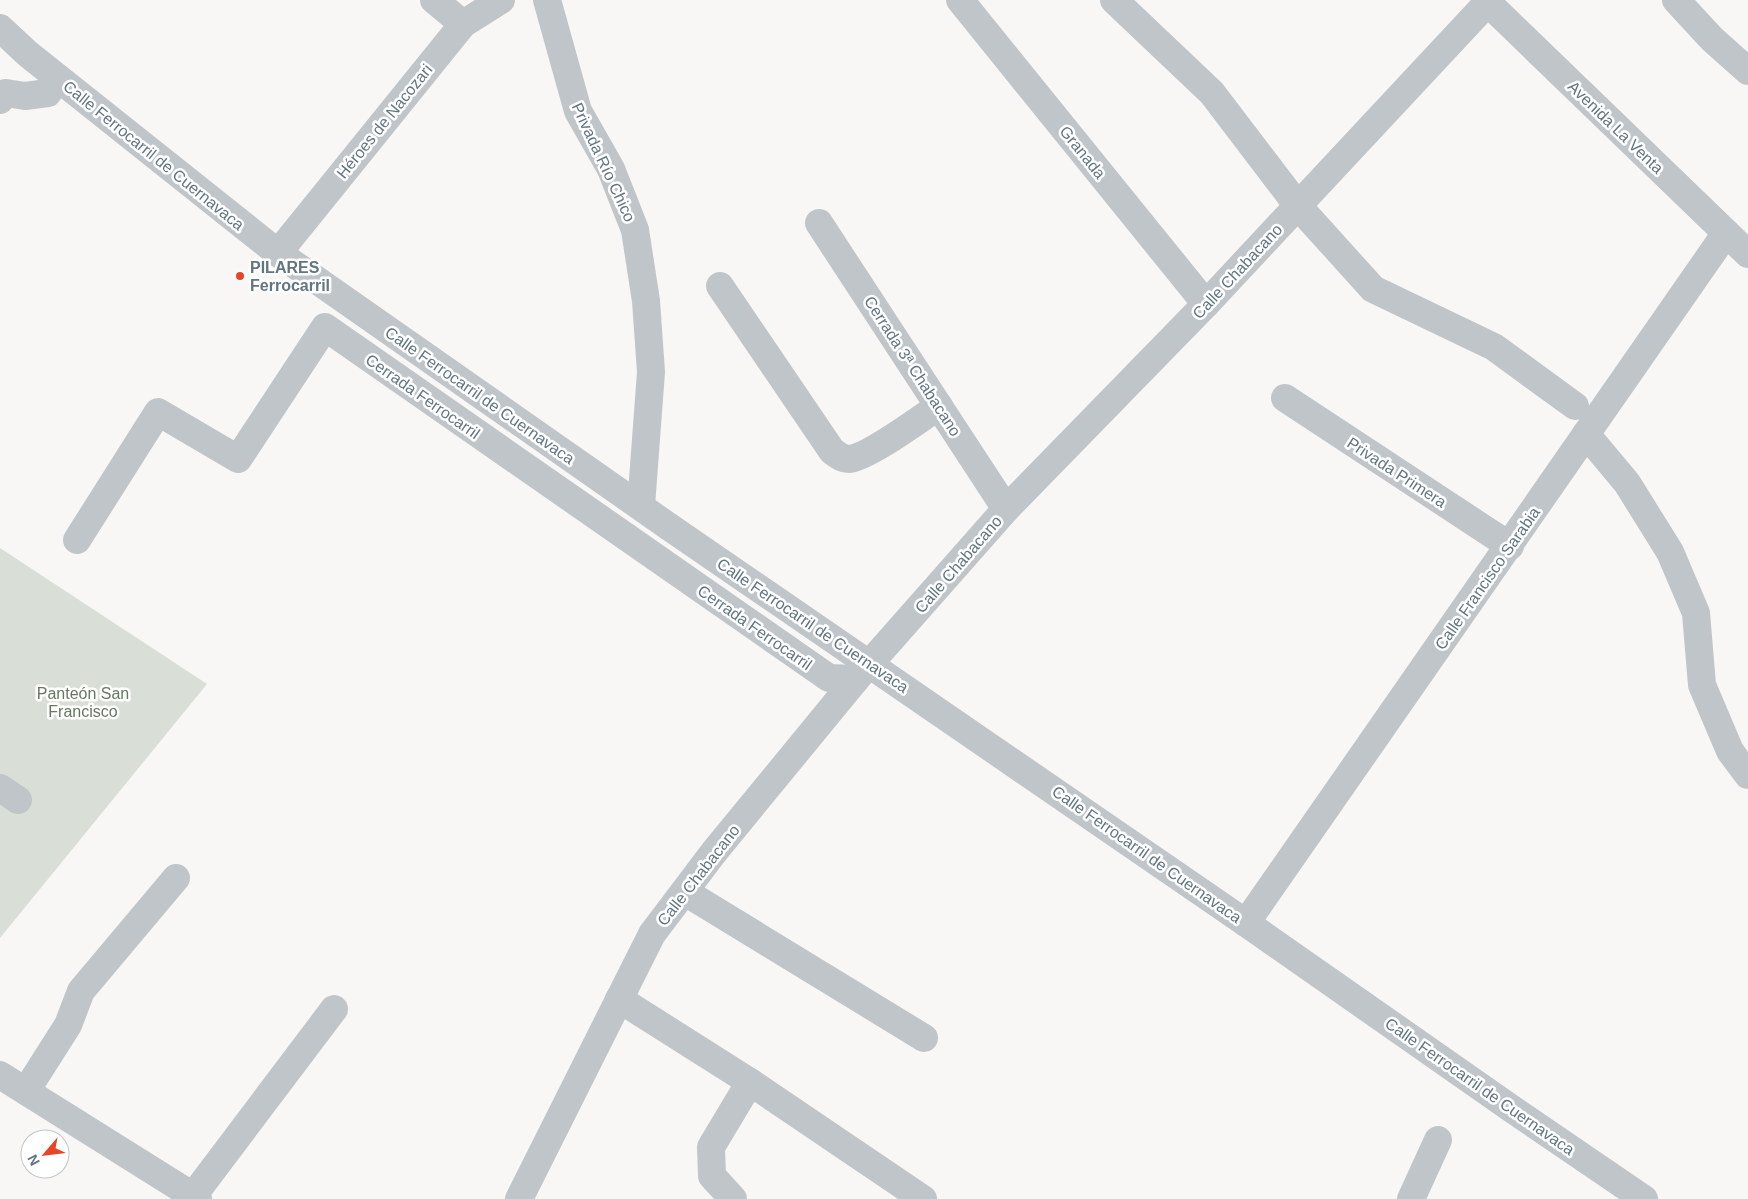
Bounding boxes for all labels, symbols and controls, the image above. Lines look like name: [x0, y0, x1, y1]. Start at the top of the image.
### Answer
street label: Héroes de Nacozari: [333, 61, 435, 182]
street label: Calle Ferrocarril de Cuernavaca: [60, 77, 247, 233]
street label: Avenida La Venta: [1565, 78, 1667, 177]
street label: Privada Río Chico: [569, 100, 639, 224]
street label: Granada: [1056, 123, 1109, 182]
street label: Calle Chabacano: [1189, 221, 1286, 322]
place label: PILARES Ferrocarril: [250, 259, 330, 294]
marker: PILARES Ferrocarril: [234, 270, 246, 282]
street label: Cerrada 3ª Chabacano: [861, 293, 964, 439]
street label: Calle Ferrocarril de Cuernavaca: [382, 323, 578, 467]
street label: Cerrada Ferrocarril: [362, 351, 483, 442]
street label: Privada Primera: [1344, 434, 1450, 511]
street label: Calle Francisco Sarabia: [1432, 504, 1543, 653]
street label: Calle Chabacano: [912, 512, 1005, 616]
street label: Calle Ferrocarril de Cuernavaca: [714, 555, 912, 696]
street label: Cerrada Ferrocarril: [694, 582, 815, 673]
park label: Panteón San Francisco: [37, 685, 129, 720]
street label: Calle Ferrocarril de Cuernavaca: [1049, 782, 1245, 926]
street label: Calle Chabacano: [654, 822, 743, 929]
street label: Calle Ferrocarril de Cuernavaca: [1382, 1014, 1578, 1158]
north arrow: [20, 1129, 70, 1179]
text: N: [24, 1152, 43, 1168]

